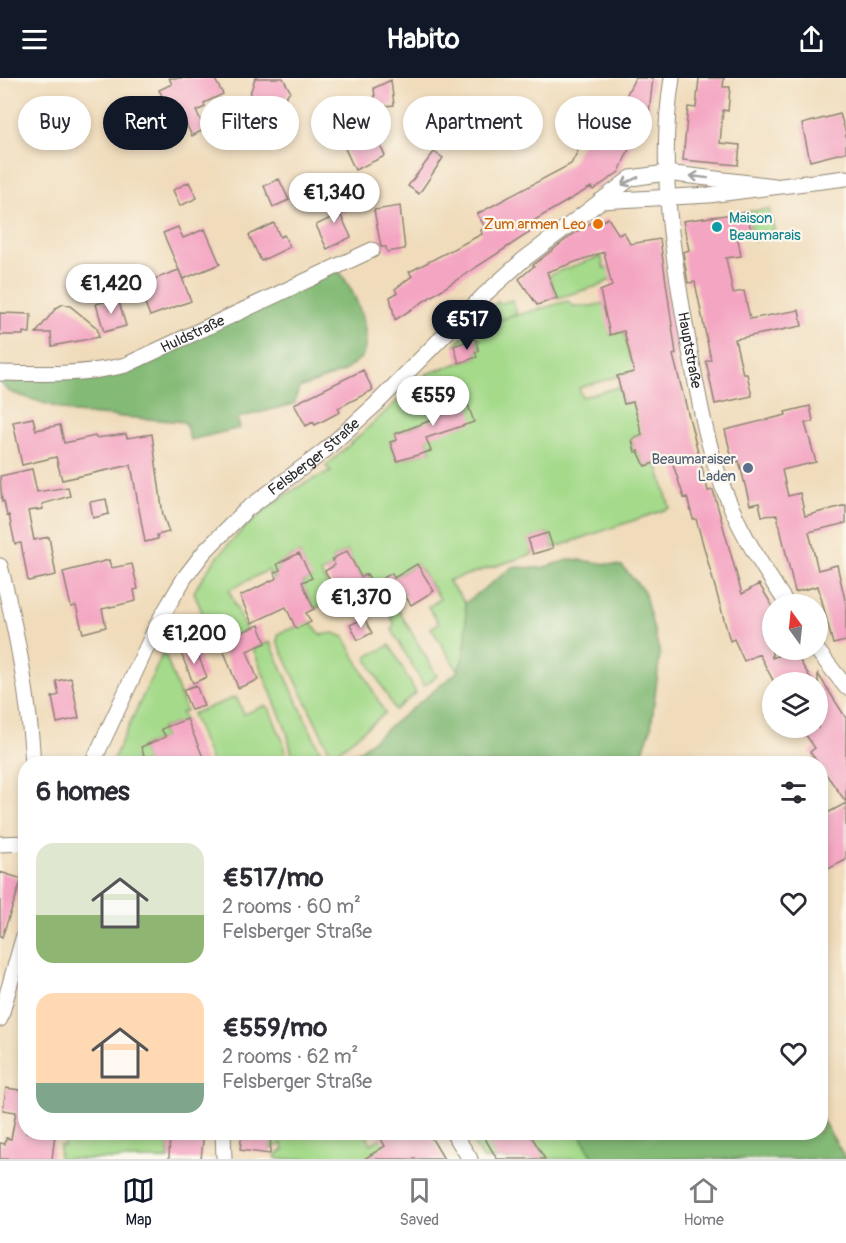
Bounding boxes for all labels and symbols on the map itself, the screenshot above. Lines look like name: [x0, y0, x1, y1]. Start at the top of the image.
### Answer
one-way arrow: [690, 172, 710, 183]
pin: €1,340: [285, 173, 383, 224]
one-way arrow: [621, 176, 639, 187]
place label: Maison Beaumarais: [729, 209, 801, 245]
place label: Zum armen Leo: [484, 215, 586, 234]
marker: Zum armen Leo: [591, 217, 605, 231]
marker: Maison Beaumarais: [710, 220, 724, 234]
pin: €1,420: [62, 264, 160, 315]
pin: €517: [431, 300, 503, 351]
street label: Hauptstraße: [673, 310, 706, 391]
street label: Huldstraße: [158, 311, 228, 358]
pin: €559: [397, 376, 469, 427]
street label: Felsberger Straße: [264, 414, 364, 500]
place label: Beaumaraiser Laden: [652, 450, 737, 486]
marker: Beaumaraiser Laden: [741, 461, 755, 475]
pin: €1,370: [312, 578, 410, 629]
north arrow: [762, 594, 828, 660]
pin: €1,200: [145, 614, 243, 665]

